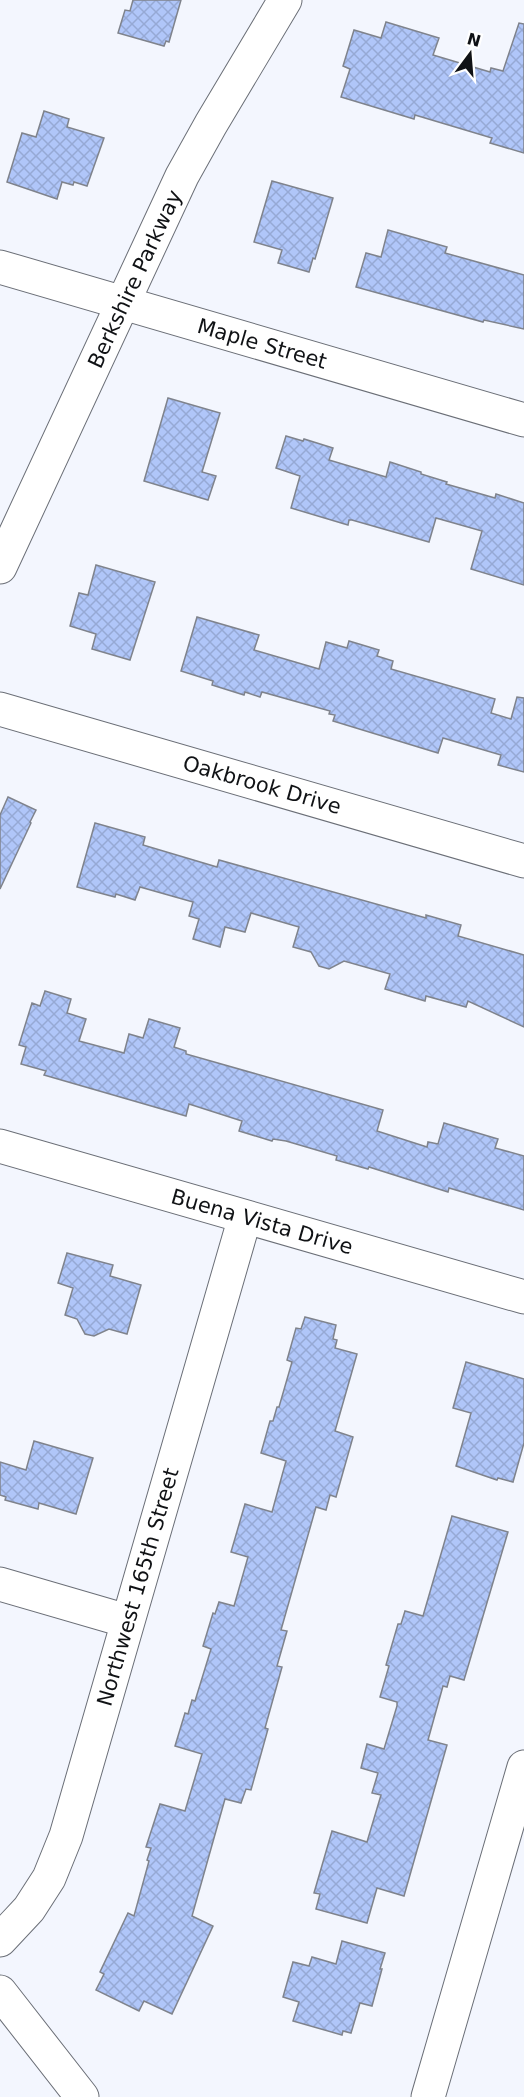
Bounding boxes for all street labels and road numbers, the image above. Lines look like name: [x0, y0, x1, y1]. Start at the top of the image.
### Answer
street label: Berkshire Parkway: [83, 186, 187, 372]
street label: Maple Street: [194, 314, 330, 374]
street label: Oakbrook Drive: [180, 751, 344, 819]
street label: Buena Vista Drive: [168, 1185, 356, 1259]
street label: Northwest 165th Street: [92, 1465, 184, 1709]

